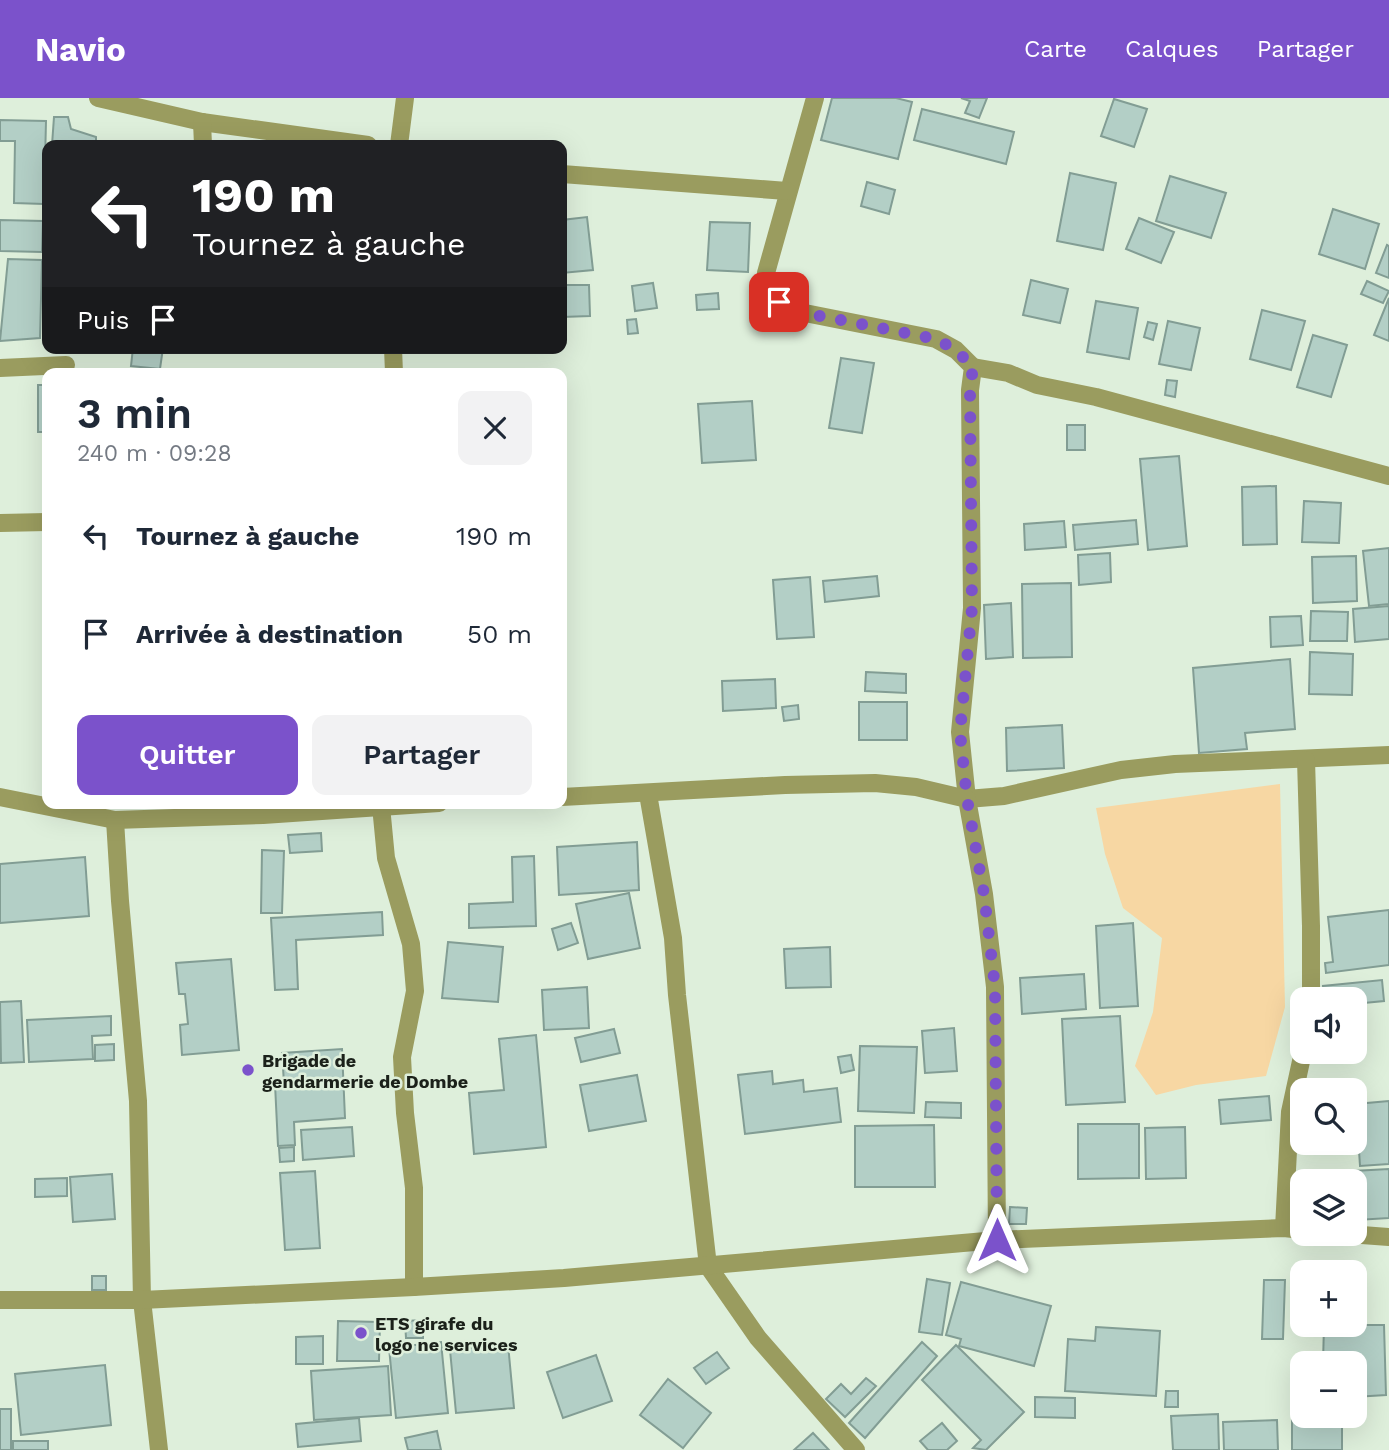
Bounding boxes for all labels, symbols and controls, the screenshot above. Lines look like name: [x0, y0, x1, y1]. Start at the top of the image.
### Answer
text: Navio: [35, 30, 126, 69]
text: Carte: [1024, 35, 1087, 63]
text: Calques: [1125, 35, 1219, 63]
text: Partager: [1257, 35, 1354, 63]
text: 190 m: [192, 166, 335, 224]
icon: left: [77, 168, 168, 259]
text: Tournez à gauche: [192, 225, 465, 263]
pin: [749, 272, 809, 332]
icon: arrive: [760, 283, 798, 321]
icon: arrive: [144, 301, 182, 339]
text: Puis: [77, 305, 130, 335]
text: 3 min: [77, 389, 192, 438]
button: close: [458, 391, 532, 465]
text: 240 m · 09:28: [77, 440, 232, 467]
icon: left: [77, 517, 115, 555]
text: Tournez à gauche: [136, 521, 359, 551]
text: 190 m: [456, 521, 532, 551]
icon: arrive: [77, 615, 115, 653]
text: Arrivée à destination: [136, 619, 403, 649]
text: 50 m: [467, 619, 532, 649]
button: Quitter: [77, 715, 298, 795]
button: Partager: [312, 715, 532, 795]
map controls: [1290, 987, 1367, 1428]
button: sound: [1290, 987, 1367, 1064]
place label: Brigade de gendarmerie de Dombe: [262, 1050, 468, 1092]
marker: Brigade de gendarmerie de Dombe: [240, 1062, 256, 1078]
button: search: [1290, 1078, 1367, 1155]
button: layers: [1290, 1169, 1367, 1246]
position arrow: [960, 1203, 1034, 1277]
button: +: [1290, 1260, 1367, 1337]
place label: ETS girafe du logo ne services: [375, 1313, 518, 1355]
marker: ETS girafe du logo ne services: [353, 1325, 369, 1341]
button: −: [1290, 1351, 1367, 1428]

